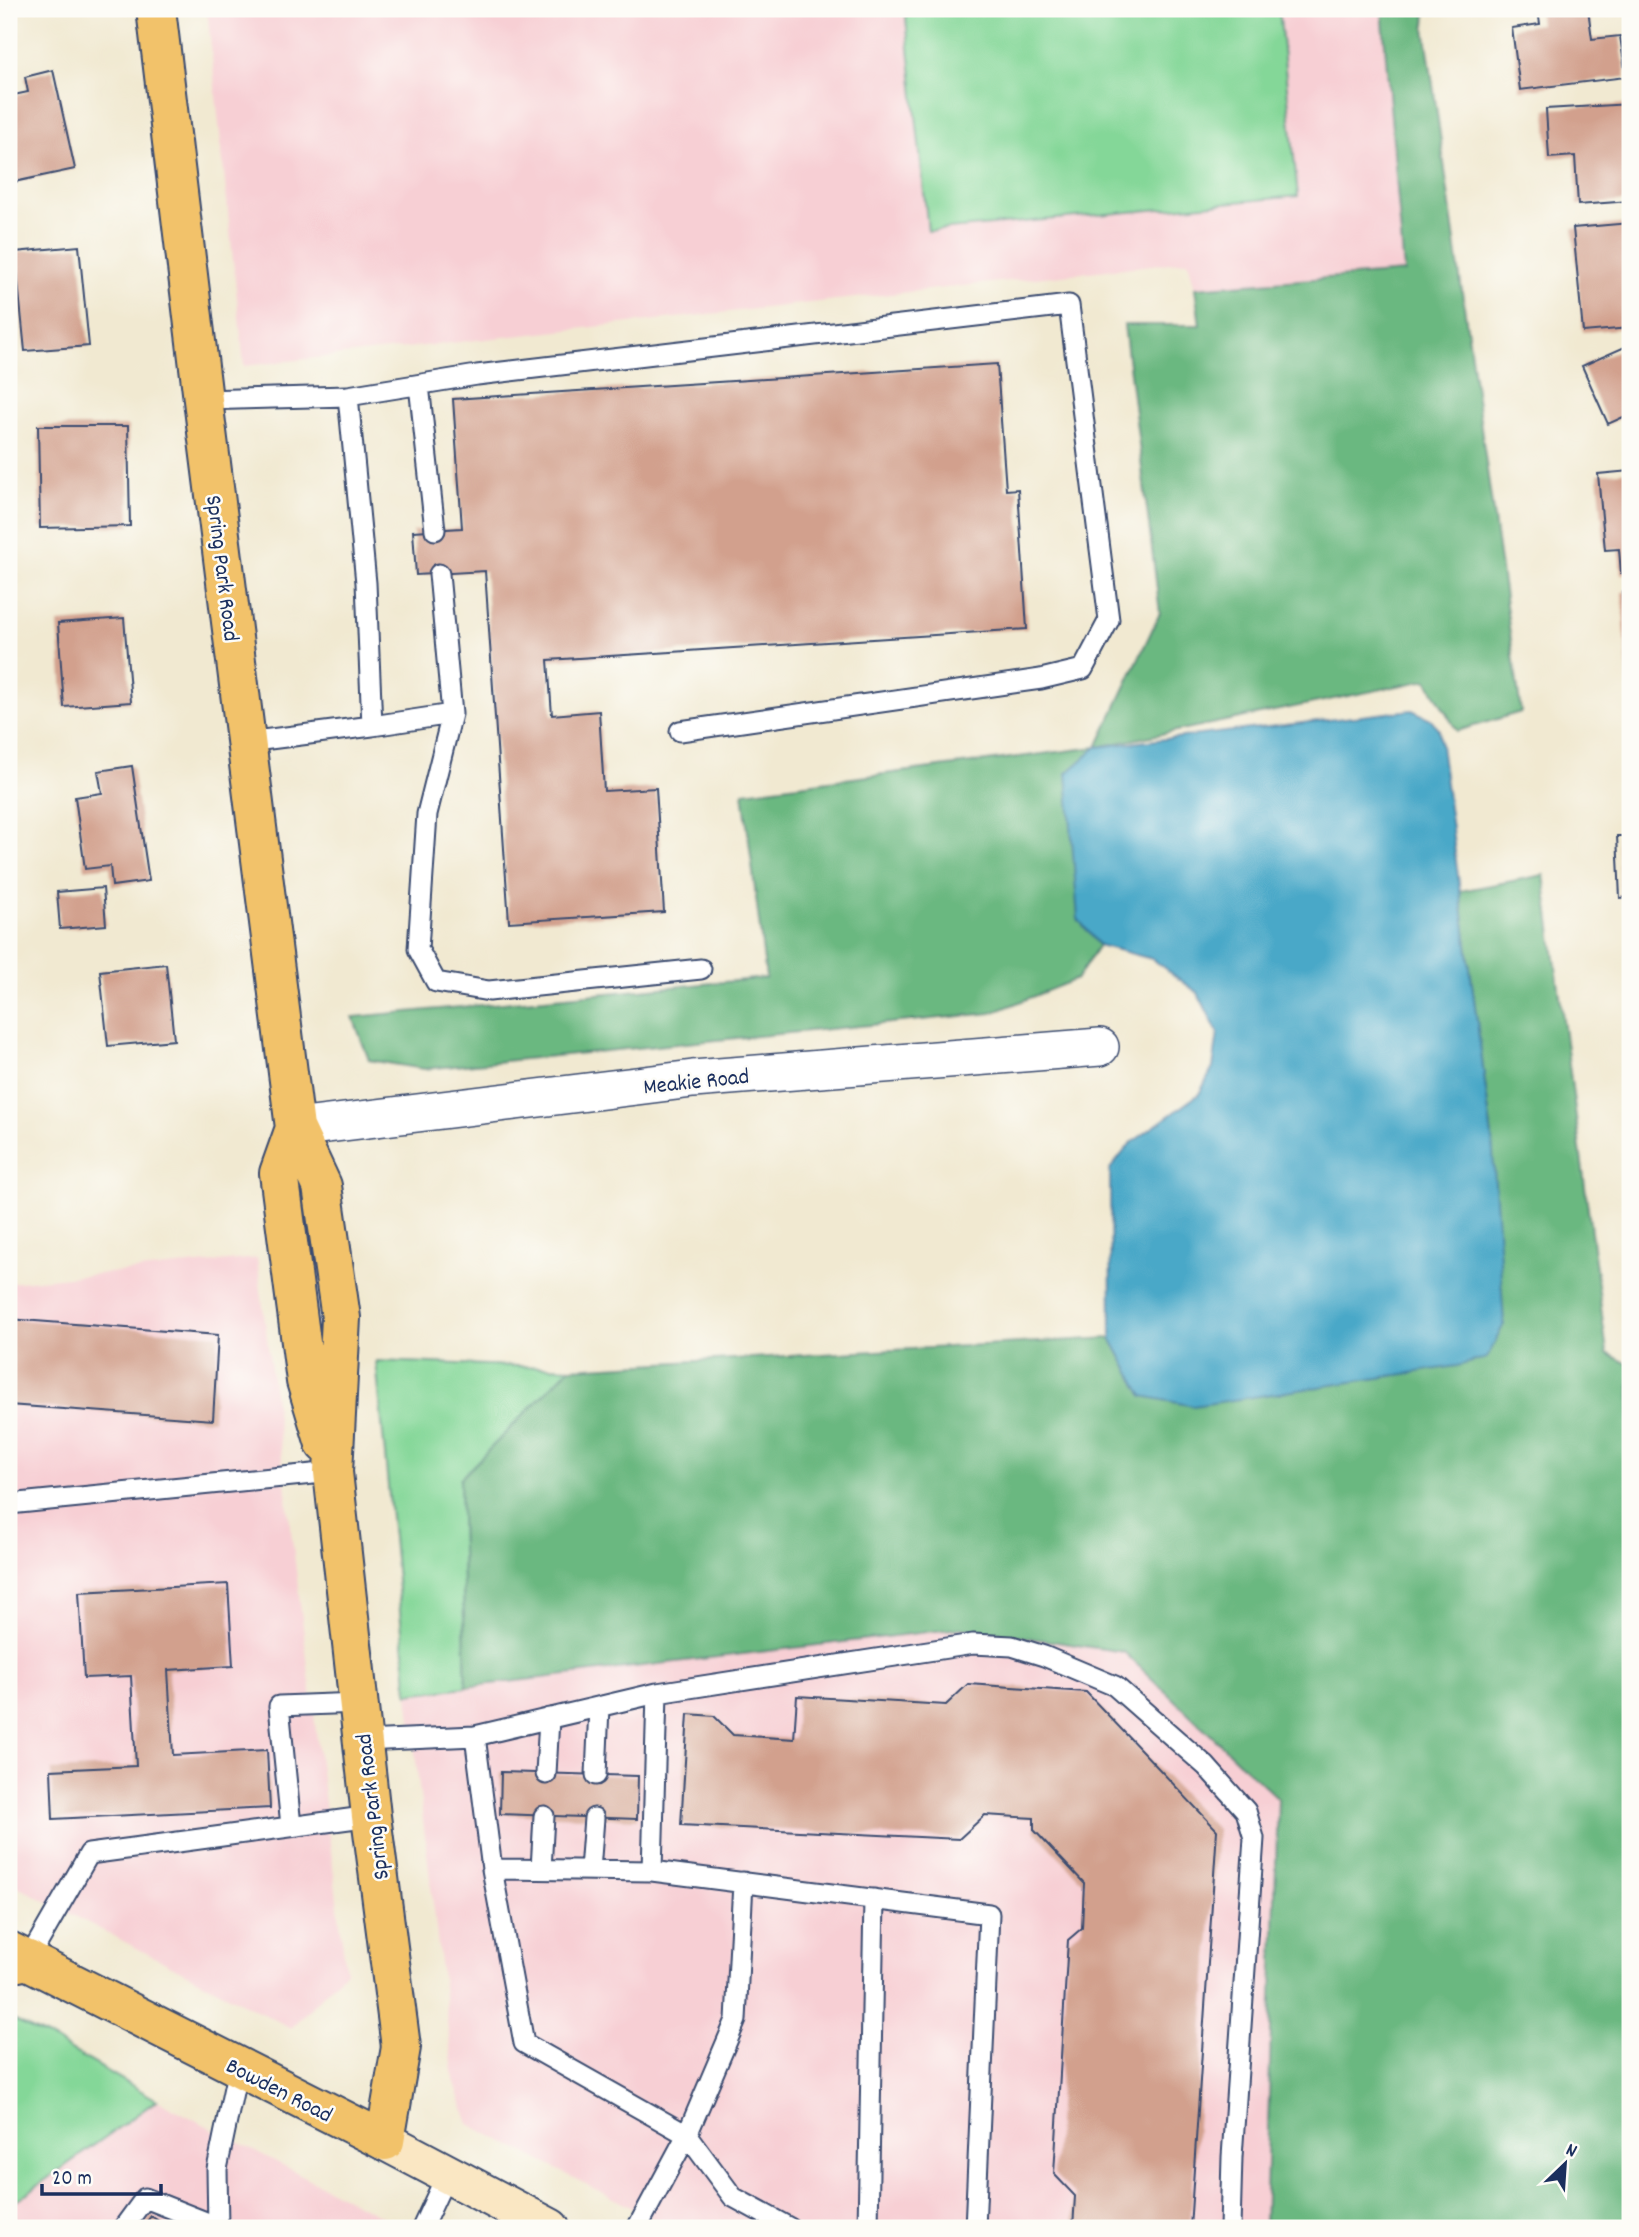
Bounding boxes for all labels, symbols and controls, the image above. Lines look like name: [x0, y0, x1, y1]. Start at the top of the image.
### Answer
street label: Spring Park Road: [195, 493, 246, 643]
street label: Meakie Road: [642, 1062, 751, 1105]
street label: Spring Park Road: [349, 1732, 400, 1882]
street label: Bowden Road: [219, 2051, 337, 2133]
north arrow: [1530, 2128, 1600, 2198]
text: N: [1561, 2138, 1581, 2166]
scale bar: [42, 2153, 161, 2197]
text: 20 m: [52, 2165, 92, 2195]

